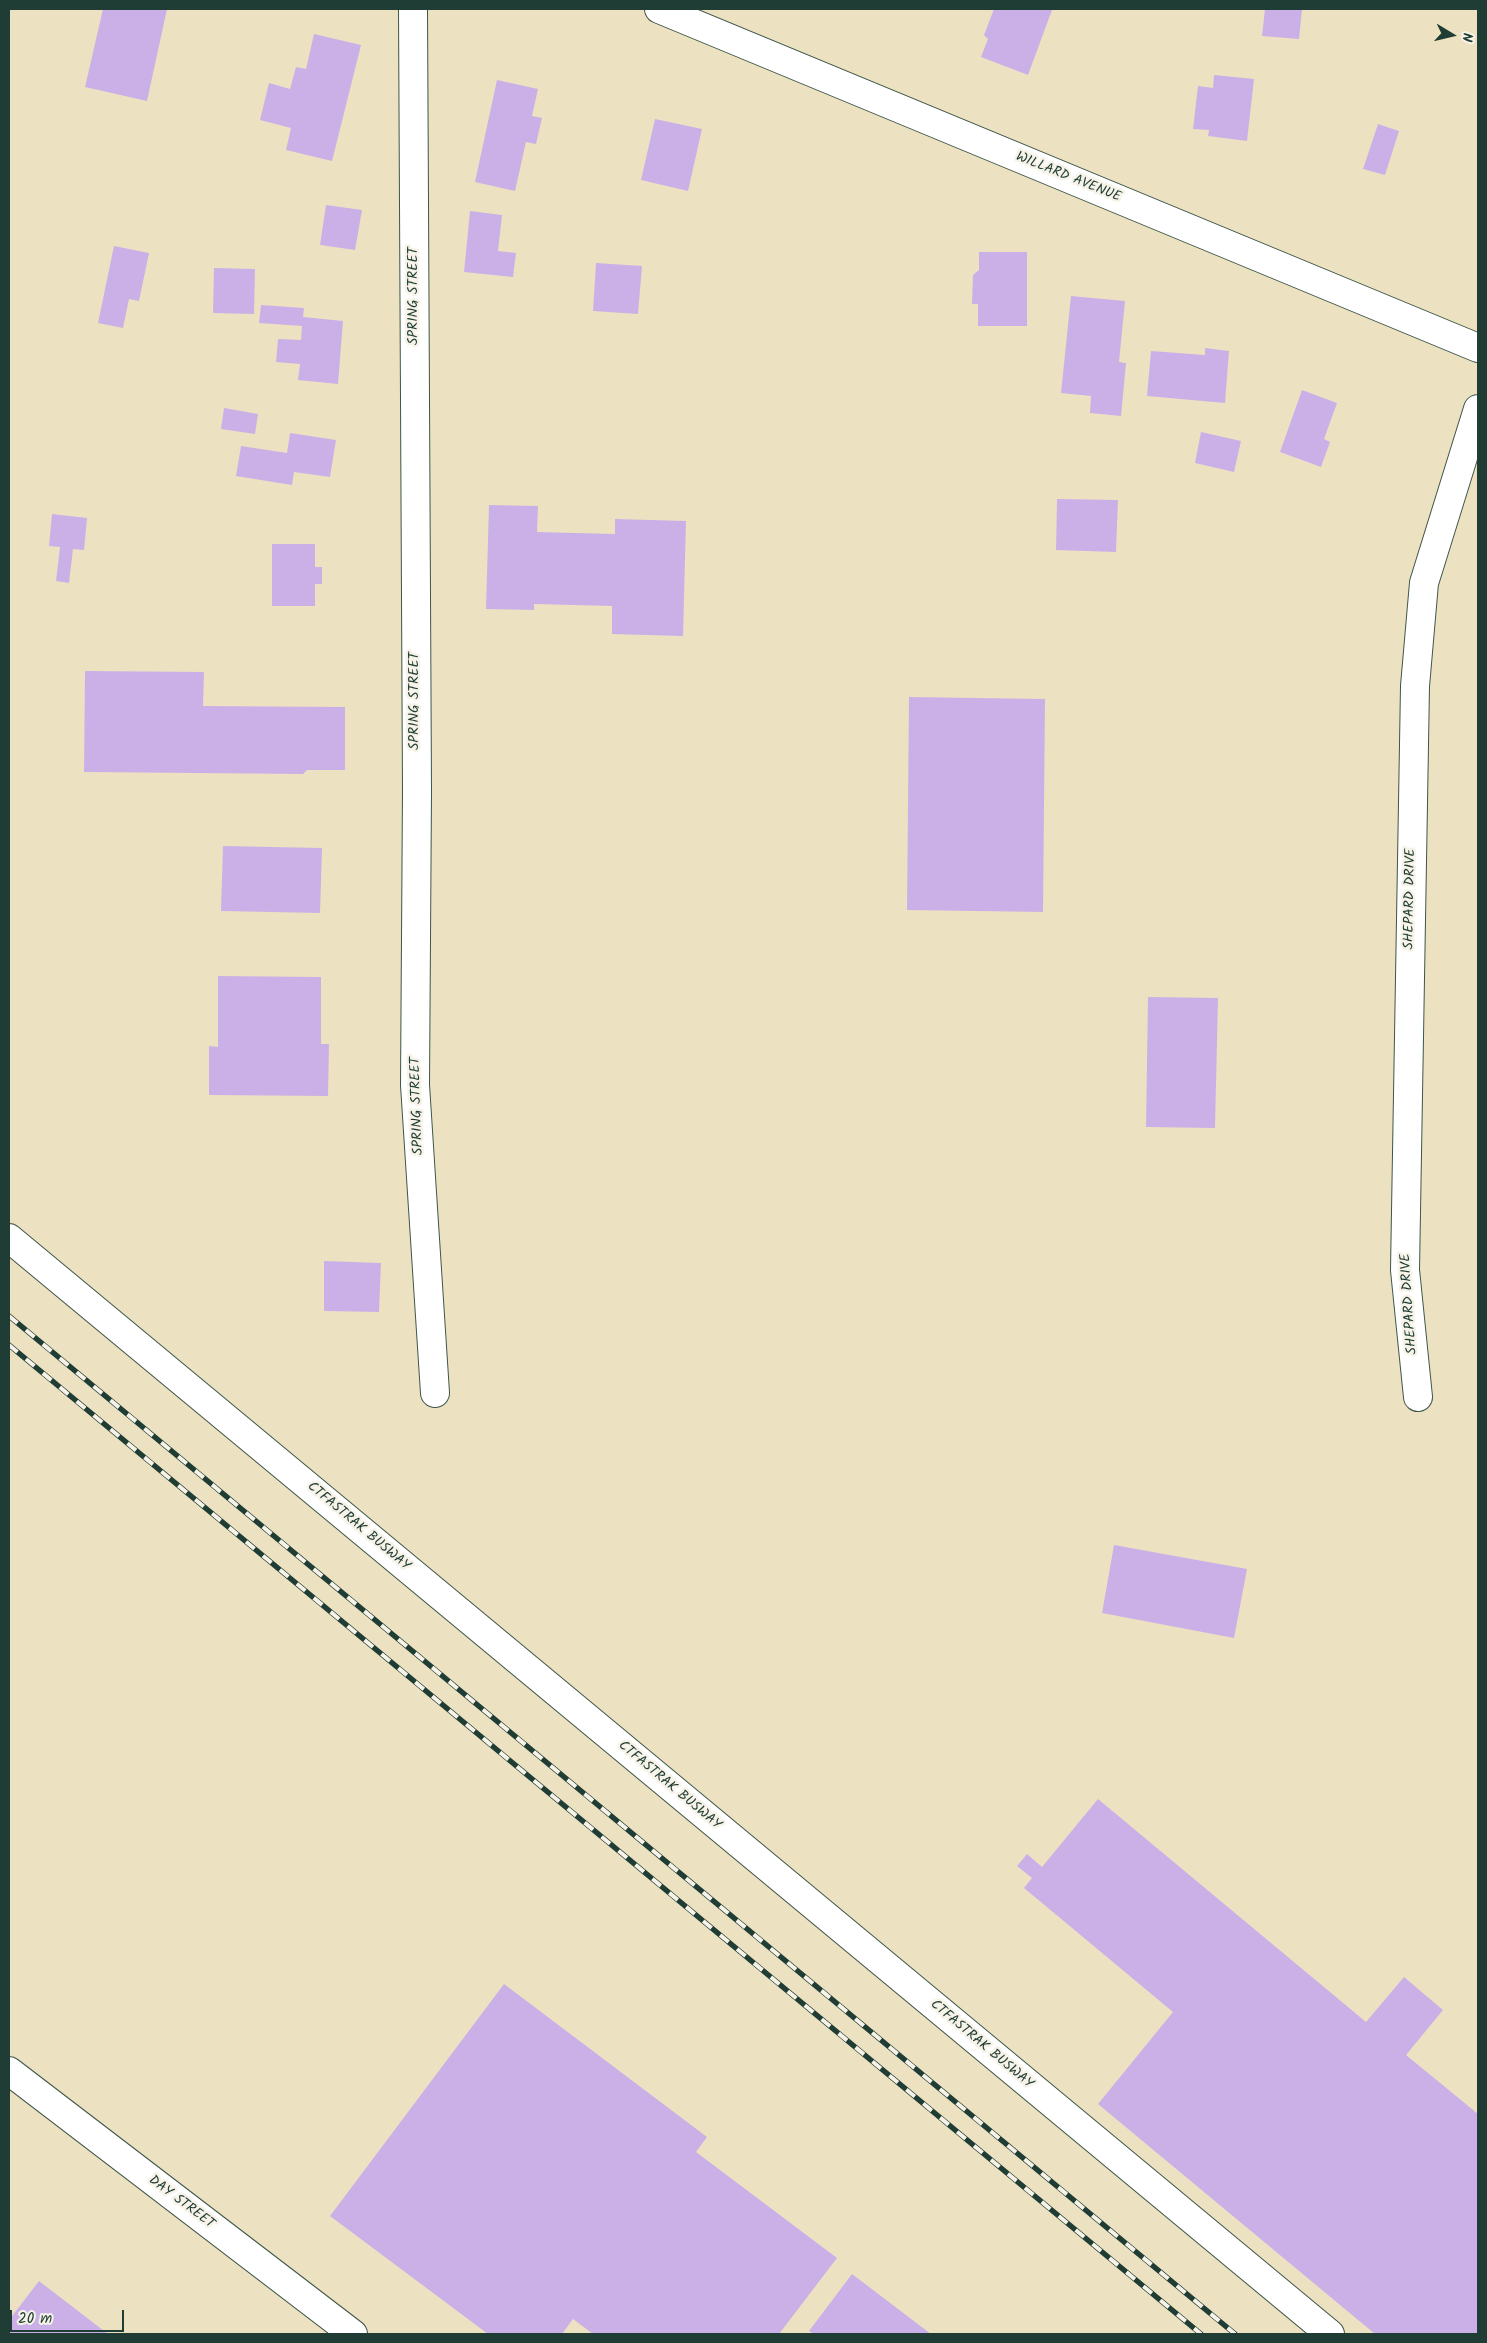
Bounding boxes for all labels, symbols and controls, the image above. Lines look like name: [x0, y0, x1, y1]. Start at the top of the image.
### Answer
north arrow: [1427, 10, 1477, 60]
text: N: [1455, 31, 1478, 43]
street label: WILLARD AVENUE: [1013, 149, 1123, 207]
street label: SPRING STREET: [407, 247, 423, 345]
street label: SPRING STREET: [408, 652, 424, 750]
street label: SHEPARD DRIVE: [1402, 848, 1420, 950]
street label: SPRING STREET: [408, 1057, 428, 1155]
street label: SHEPARD DRIVE: [1398, 1253, 1422, 1355]
street label: CTFASTRAK BUSWAY: [303, 1479, 413, 1575]
street label: CTFASTRAK BUSWAY: [614, 1738, 724, 1834]
street label: CTFASTRAK BUSWAY: [926, 1997, 1036, 2093]
street label: DAY STREET: [145, 2173, 217, 2233]
scale bar: [12, 2300, 126, 2332]
text: 20 m: [18, 2307, 52, 2331]

